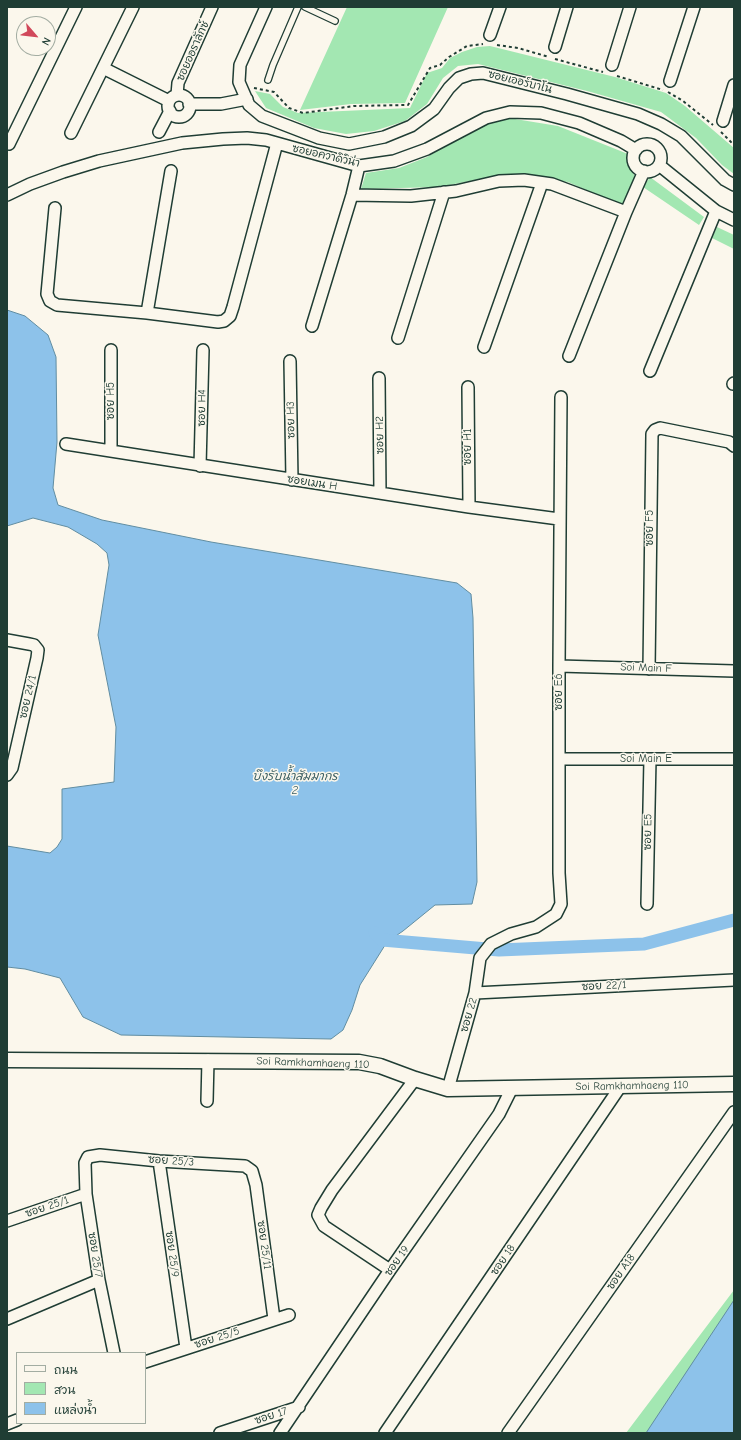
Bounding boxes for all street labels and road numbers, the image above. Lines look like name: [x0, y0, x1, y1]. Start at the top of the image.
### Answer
street label: ซอยออราลักซ์: [174, 19, 212, 83]
street label: ซอยเออร์บาโน: [487, 68, 553, 96]
street label: ซอยอควาดิวิน่า: [291, 142, 361, 170]
street label: ซอย H5: [104, 382, 118, 420]
street label: ซอย H4: [195, 389, 209, 427]
street label: ซอย H3: [284, 401, 298, 439]
street label: ซอย H2: [373, 416, 387, 454]
street label: ซอย H1: [461, 429, 475, 465]
street label: ซอยเมน H: [286, 473, 338, 493]
street label: ซอย F5: [643, 510, 657, 546]
street label: Soi Main F: [620, 661, 672, 675]
street label: ซอย 24/1: [17, 674, 39, 720]
street label: ซอย E6: [552, 674, 566, 710]
street label: Soi Main E: [620, 752, 672, 766]
street label: ซอย E5: [641, 814, 655, 850]
street label: ซอย 22/1: [581, 978, 627, 994]
street label: ซอย 22: [458, 996, 480, 1034]
street label: Soi Ramkhamhaeng 110: [256, 1054, 370, 1072]
street label: Soi Ramkhamhaeng 110: [575, 1078, 689, 1094]
street label: ซอย 25/3: [147, 1153, 195, 1169]
street label: ซอย 25/1: [24, 1193, 70, 1221]
street label: ซอย 25/11: [254, 1220, 274, 1270]
street label: ซอย 25/9: [162, 1230, 182, 1278]
street label: ซอย 25/7: [85, 1231, 105, 1279]
street label: ซอย 18: [488, 1242, 518, 1278]
street label: ซอย 19: [382, 1243, 412, 1279]
street label: ซอย A18: [604, 1252, 638, 1292]
street label: ซอย 25/5: [193, 1325, 241, 1351]
street label: ซอย 17: [253, 1405, 289, 1427]

